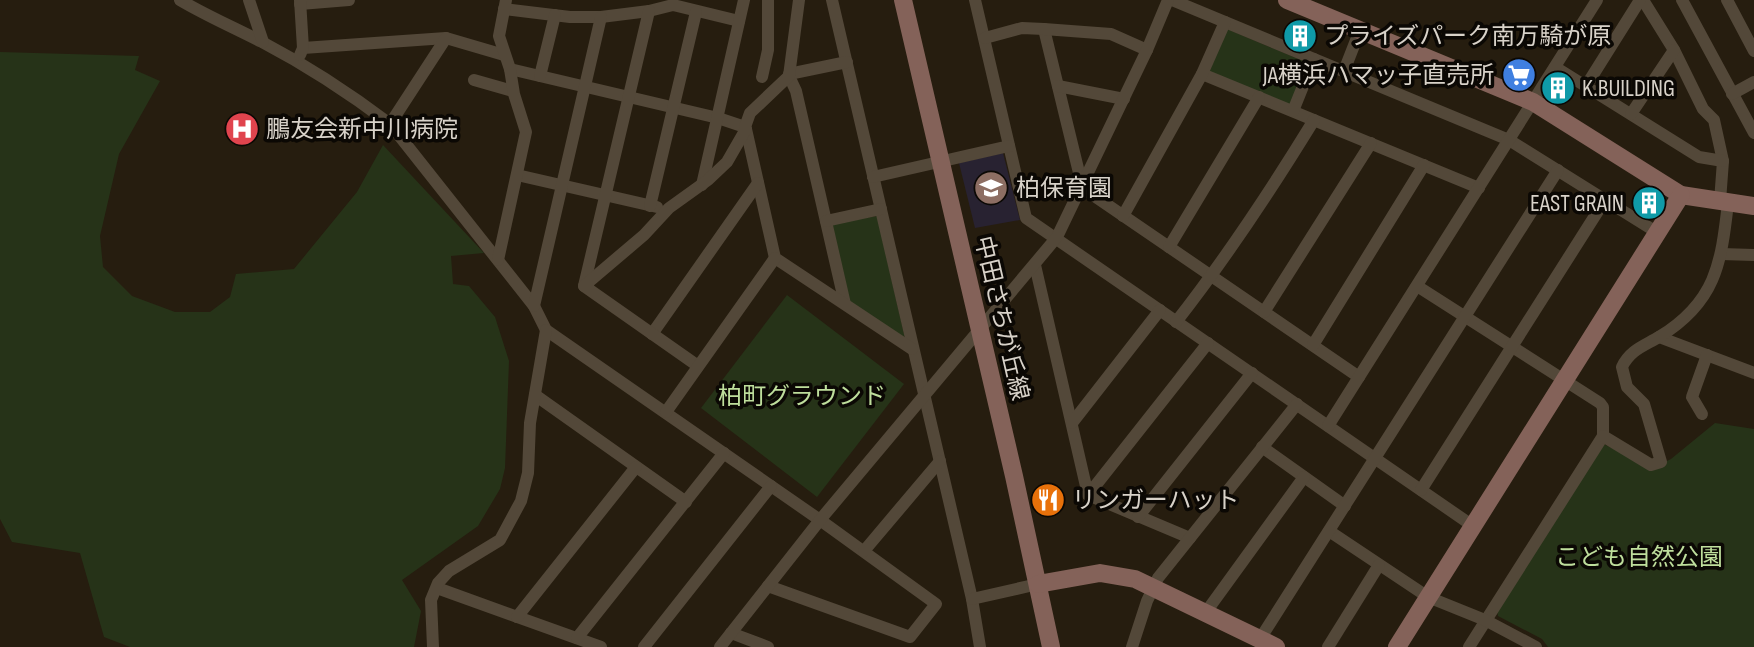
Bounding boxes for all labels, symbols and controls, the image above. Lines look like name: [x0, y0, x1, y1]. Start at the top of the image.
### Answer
building icon: プライズパーク南万騎が原: [1281, 17, 1319, 55]
place label: プライズパーク南万騎が原: [1324, 22, 1611, 51]
supermarket icon: JA横浜ハマッ子直売所: [1500, 56, 1538, 94]
place label: JA横浜ハマッ子直売所: [1262, 61, 1494, 90]
building icon: K.BUILDING: [1539, 69, 1577, 107]
place label: K.BUILDING: [1582, 74, 1675, 103]
hospital icon: 鵬友会新中川病院: [223, 110, 261, 148]
place label: 鵬友会新中川病院: [266, 115, 458, 144]
school or university icon: 柏保育園: [972, 169, 1010, 207]
place label: 柏保育園: [1016, 174, 1112, 203]
building icon: EAST GRAIN: [1630, 184, 1668, 222]
place label: EAST GRAIN: [1530, 189, 1624, 218]
street label: 中田さちが丘線: [968, 233, 1035, 403]
park label: 柏町グラウンド: [718, 382, 886, 411]
restaurant icon: リンガーハット: [1029, 481, 1067, 519]
place label: リンガーハット: [1072, 486, 1240, 515]
park label: こども自然公園: [1555, 543, 1723, 572]

